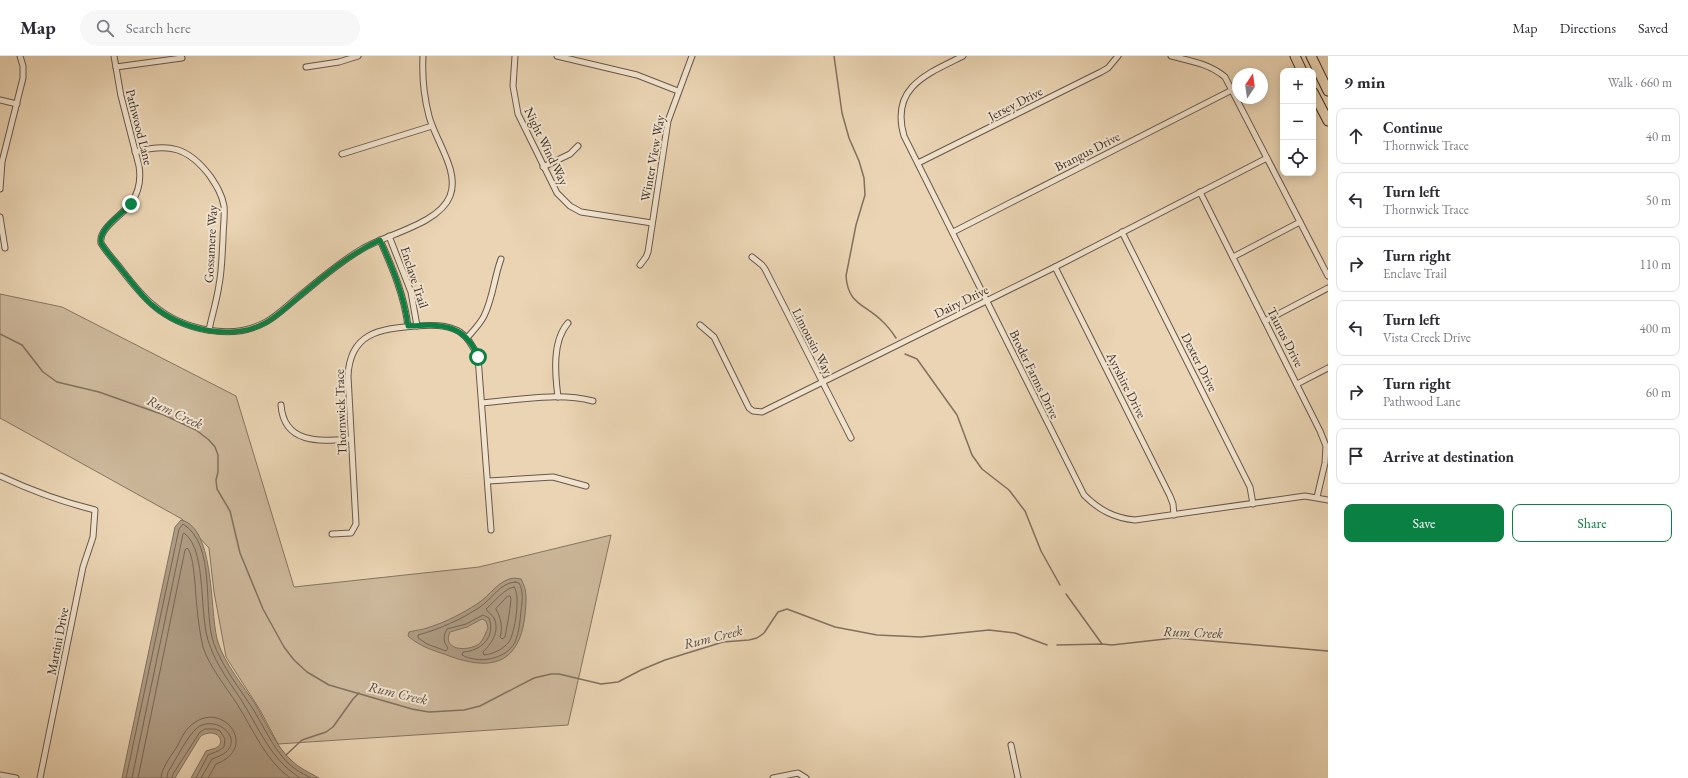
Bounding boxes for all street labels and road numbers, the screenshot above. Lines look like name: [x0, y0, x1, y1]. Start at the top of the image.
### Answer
street label: Jersey Drive: [984, 82, 1045, 125]
street label: Pathwood Lane: [122, 87, 157, 167]
street label: Night Wind Way: [520, 104, 573, 188]
street label: Winter View Way: [637, 113, 669, 203]
street label: Brangus Drive: [1052, 128, 1123, 175]
street label: Gossamere Way: [200, 204, 221, 283]
street label: Enclave Trail: [397, 244, 432, 310]
street label: Dairy Drive: [931, 281, 991, 322]
street label: Taurus Drive: [1263, 304, 1308, 370]
street label: Limousin Way: [789, 305, 837, 378]
street label: Broder Farms Drive: [1006, 327, 1064, 422]
street label: Dexter Drive: [1177, 330, 1222, 395]
street label: Ayrshire Drive: [1102, 348, 1150, 421]
street label: Thornwick Trace: [331, 369, 350, 455]
street label: Martini Drive: [43, 606, 72, 676]

